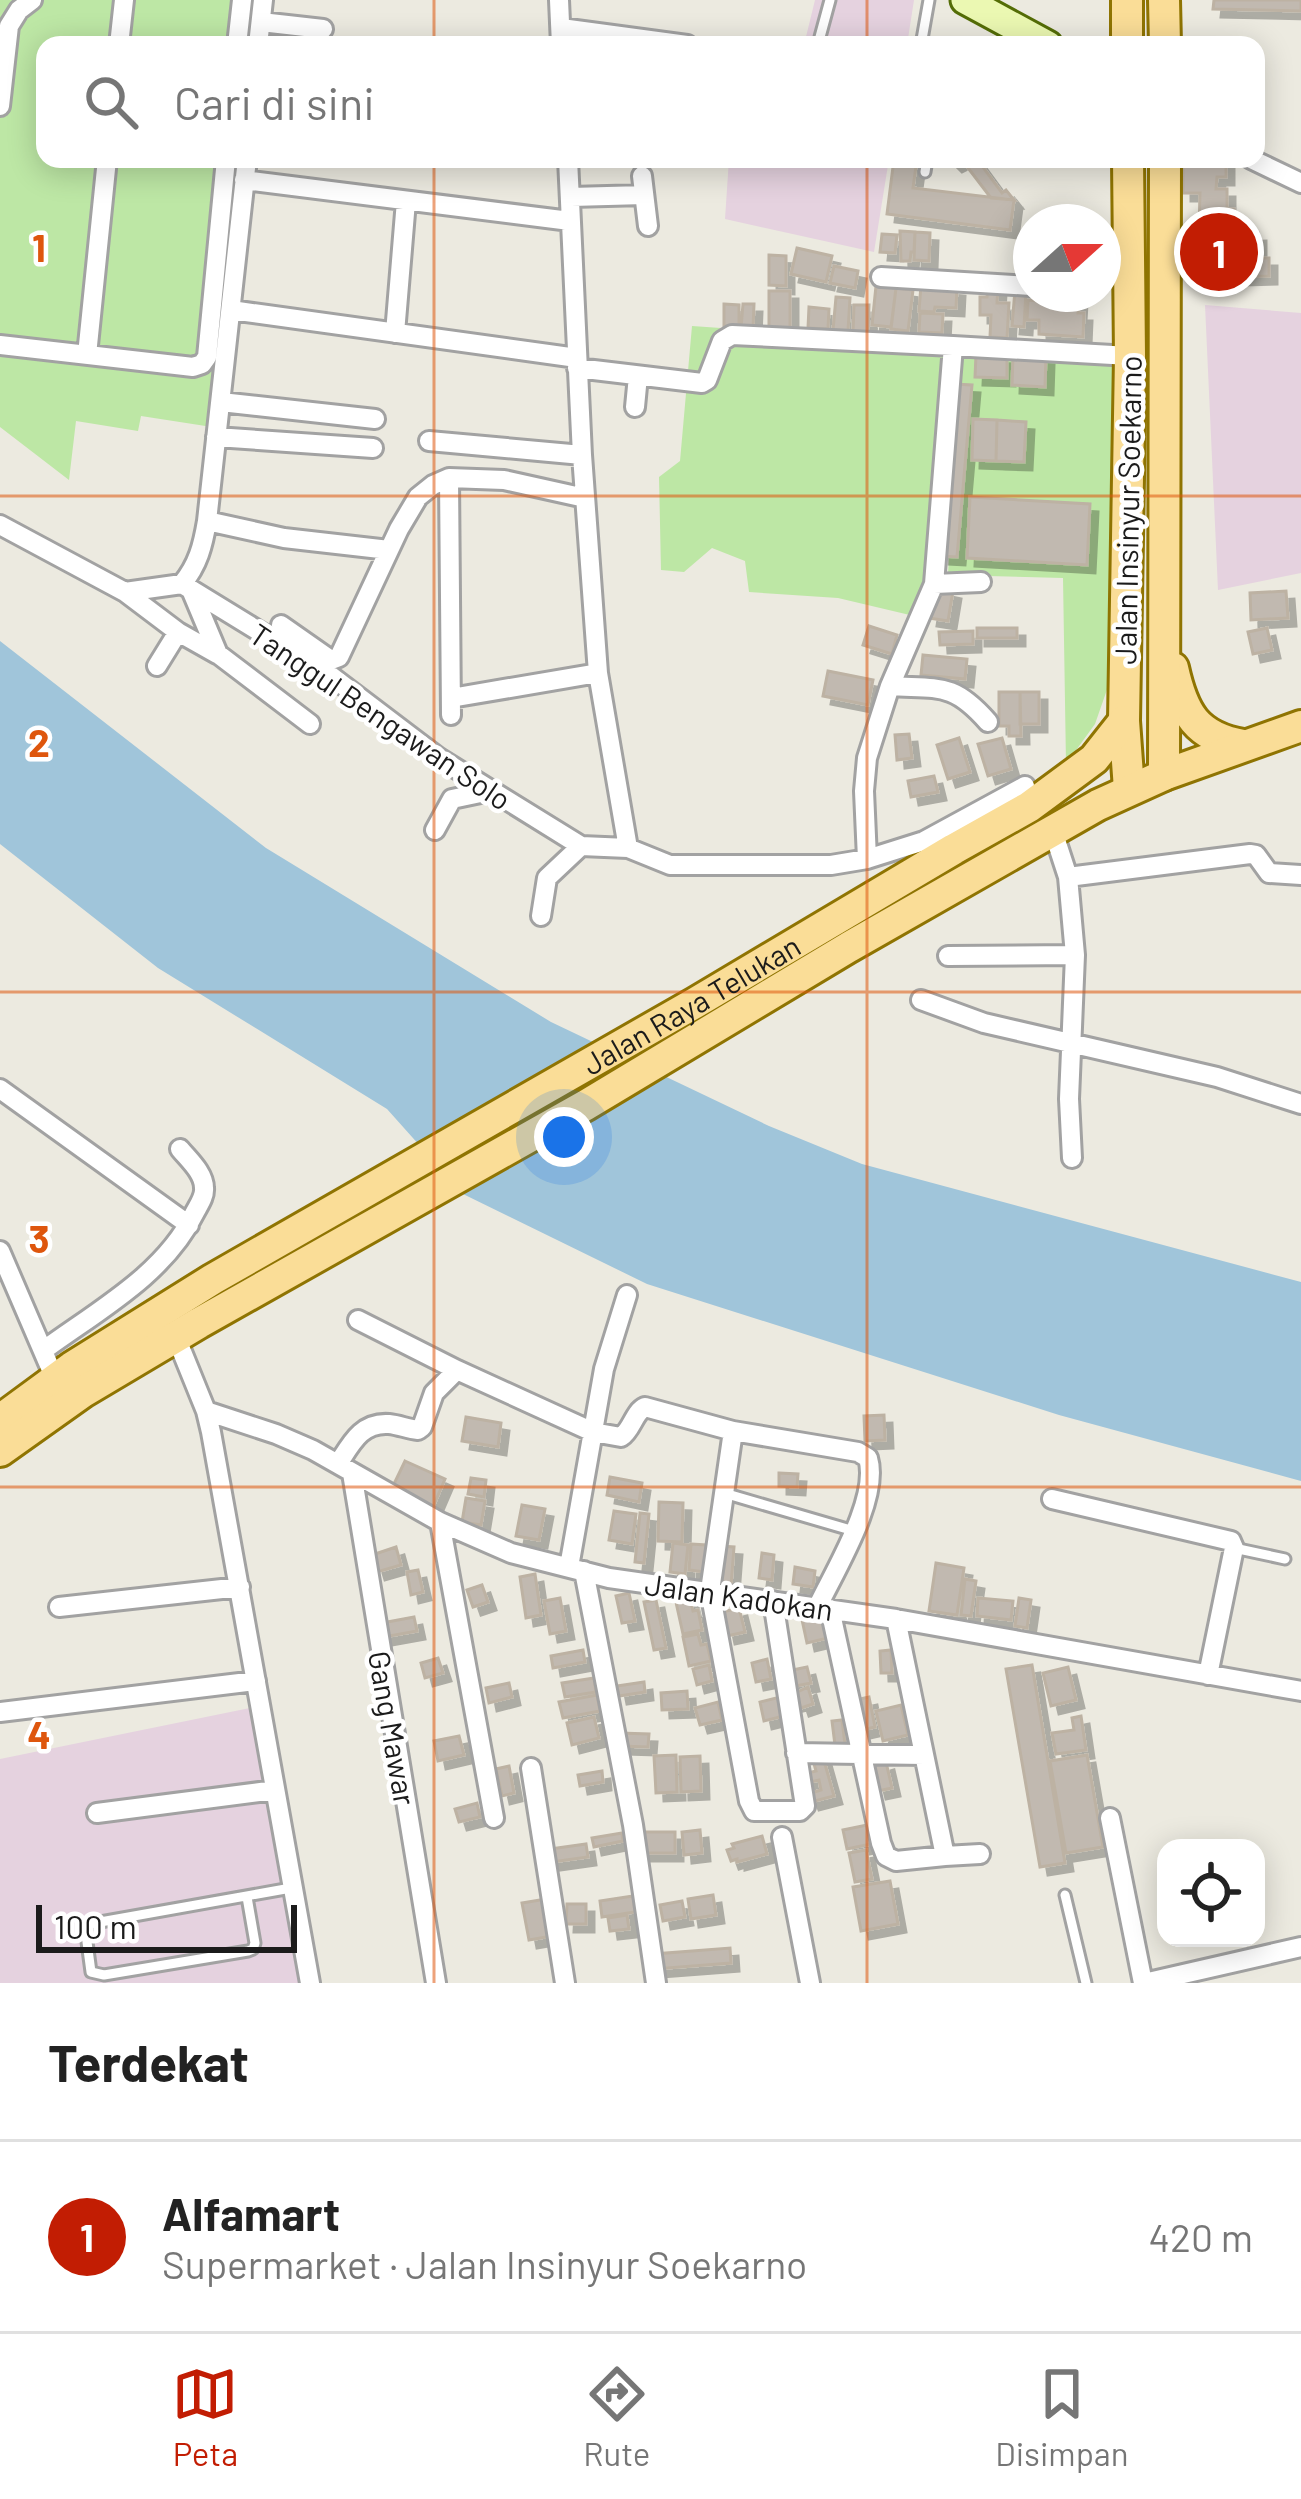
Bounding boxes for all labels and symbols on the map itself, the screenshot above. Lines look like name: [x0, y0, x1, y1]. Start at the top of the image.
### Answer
north arrow: [1013, 204, 1121, 312]
pin: 1: [1180, 207, 1258, 297]
text: 1: [32, 223, 46, 270]
street label: Jalan Insinyur Soekarno: [1106, 355, 1148, 665]
street label: Tanggul Bengawan Solo: [244, 615, 518, 817]
text: 2: [28, 718, 50, 765]
street label: Jalan Raya Telukan: [576, 927, 806, 1082]
your location: [534, 1107, 594, 1167]
text: 3: [28, 1214, 50, 1261]
street label: Jalan Kadokan: [643, 1565, 835, 1627]
street label: Gang Mawar: [362, 1648, 424, 1808]
text: 4: [27, 1710, 51, 1757]
scale bar: [36, 1899, 297, 1952]

